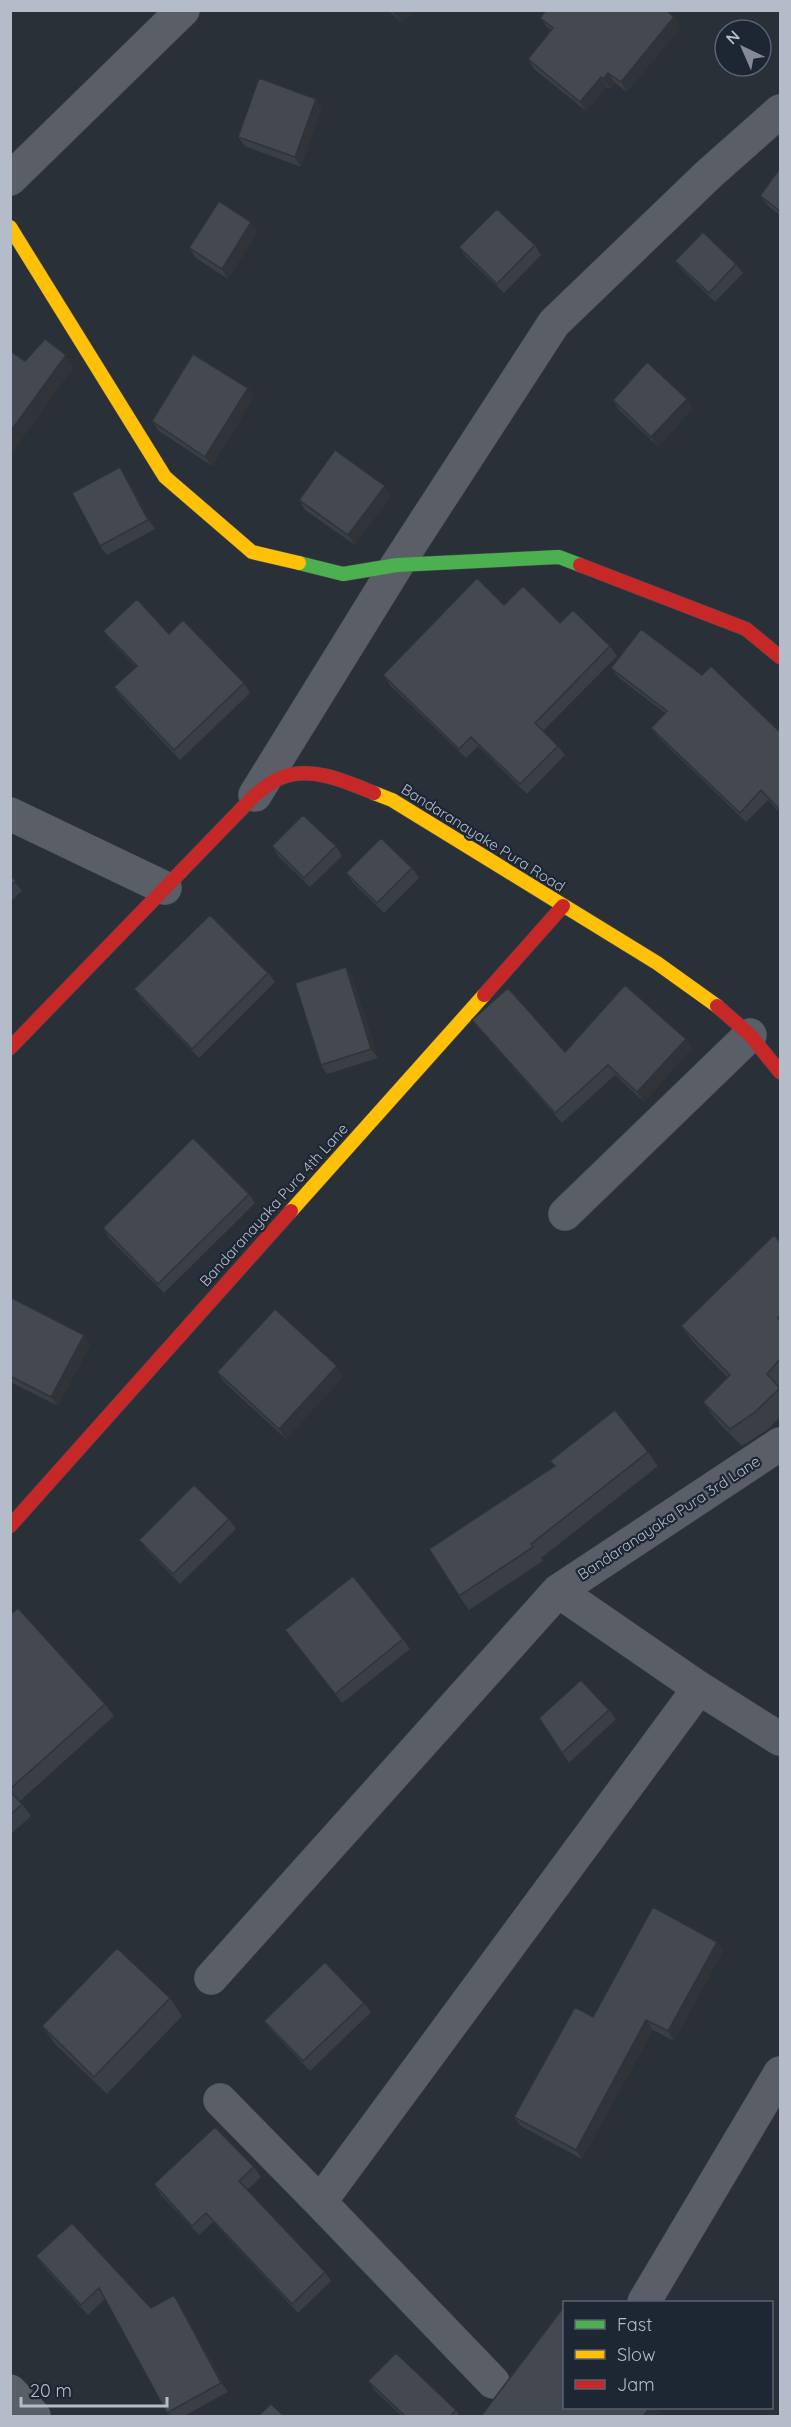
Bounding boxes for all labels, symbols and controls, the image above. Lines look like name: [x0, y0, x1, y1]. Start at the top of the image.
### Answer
north arrow: [713, 18, 773, 78]
text: N: [721, 26, 744, 48]
street label: Bandaranayake Pura Road: [398, 779, 569, 896]
street label: Bandaranayaka Pura 4th Lane: [195, 1119, 352, 1290]
street label: Bandaranayaka Pura 3rd Lane: [574, 1451, 764, 1584]
legend: [563, 2301, 773, 2409]
text: Fast: [617, 2313, 652, 2336]
text: Slow: [617, 2343, 655, 2366]
scale bar: [21, 2370, 166, 2408]
text: Jam: [617, 2373, 655, 2396]
text: 20 m: [30, 2379, 72, 2402]

